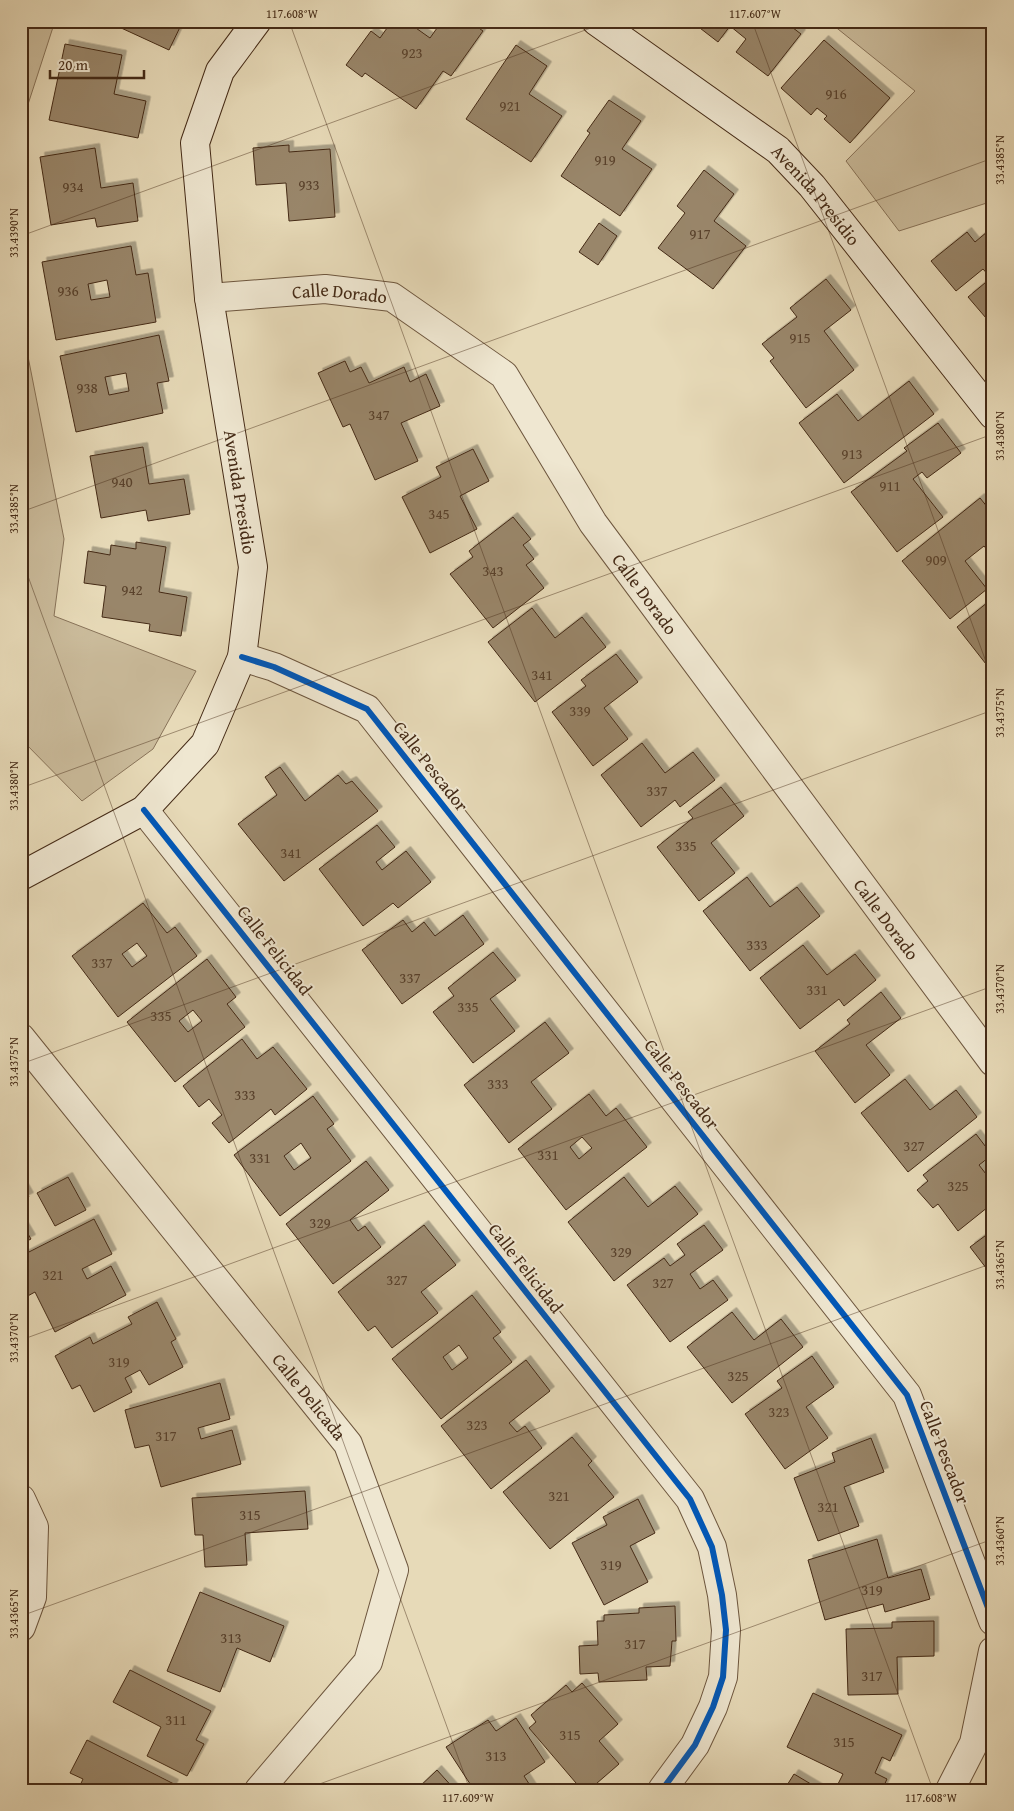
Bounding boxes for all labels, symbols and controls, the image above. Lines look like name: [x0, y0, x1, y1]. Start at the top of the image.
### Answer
text: 117.608°W: [266, 5, 319, 22]
text: 117.607°W: [729, 5, 782, 22]
house number: 923: [401, 42, 423, 63]
scale bar: [50, 48, 144, 80]
text: 20 m: [58, 54, 89, 75]
house number: 916: [825, 83, 847, 104]
house number: 921: [499, 95, 521, 116]
text: 33.4385°N: [991, 135, 1008, 185]
street label: Avenida Presidio: [765, 138, 867, 251]
house number: 919: [594, 149, 616, 170]
house number: 933: [298, 174, 320, 195]
house number: 934: [62, 176, 84, 197]
text: 33.4390°N: [5, 208, 22, 258]
house number: 917: [689, 223, 711, 244]
street label: Calle Dorado: [291, 275, 389, 310]
house number: 936: [57, 280, 79, 301]
house number: 915: [789, 327, 811, 348]
house number: 938: [76, 377, 98, 398]
house number: 347: [368, 404, 390, 425]
text: 33.4380°N: [991, 411, 1008, 461]
street label: Avenida Presidio: [217, 428, 263, 556]
house number: 913: [841, 443, 863, 464]
house number: 940: [111, 471, 133, 492]
house number: 911: [879, 475, 901, 496]
text: 33.4385°N: [5, 484, 22, 534]
house number: 345: [428, 503, 450, 524]
street label: Calle Dorado: [606, 547, 685, 640]
house number: 909: [925, 549, 947, 570]
house number: 343: [482, 560, 504, 581]
house number: 942: [121, 579, 143, 600]
house number: 341: [531, 664, 553, 685]
text: 33.4375°N: [991, 688, 1008, 738]
house number: 339: [569, 700, 591, 721]
street label: Calle Pescador: [387, 715, 475, 818]
text: 33.4380°N: [5, 761, 22, 811]
house number: 337: [646, 780, 668, 801]
house number: 335: [675, 835, 697, 856]
house number: 341: [280, 842, 302, 863]
street label: Calle Dorado: [847, 872, 926, 965]
street label: Calle Felicidad: [231, 899, 319, 1001]
house number: 333: [746, 934, 768, 955]
house number: 337: [91, 952, 113, 973]
text: 33.4370°N: [991, 964, 1008, 1014]
house number: 337: [399, 967, 421, 988]
house number: 331: [806, 979, 828, 1000]
house number: 335: [457, 996, 479, 1017]
house number: 335: [150, 1005, 172, 1026]
street label: Calle Pescador: [638, 1033, 726, 1136]
text: 33.4375°N: [5, 1037, 22, 1087]
house number: 333: [487, 1073, 509, 1094]
house number: 333: [234, 1084, 256, 1105]
house number: 327: [903, 1135, 925, 1156]
house number: 331: [537, 1144, 559, 1165]
house number: 331: [249, 1147, 271, 1168]
house number: 325: [947, 1175, 969, 1196]
house number: 329: [309, 1212, 331, 1233]
street label: Calle Felicidad: [482, 1217, 570, 1319]
text: 33.4365°N: [991, 1240, 1008, 1290]
house number: 329: [610, 1241, 632, 1262]
house number: 321: [42, 1264, 64, 1285]
house number: 327: [386, 1269, 408, 1290]
house number: 327: [652, 1272, 674, 1293]
text: 33.4370°N: [5, 1313, 22, 1363]
street label: Calle Delicada: [266, 1347, 353, 1446]
house number: 319: [108, 1351, 130, 1372]
house number: 325: [727, 1365, 749, 1386]
street label: Calle Pescador: [913, 1396, 977, 1508]
house number: 323: [768, 1401, 790, 1422]
house number: 323: [466, 1414, 488, 1435]
house number: 317: [155, 1425, 177, 1446]
house number: 321: [548, 1485, 570, 1506]
house number: 321: [817, 1496, 839, 1517]
house number: 315: [239, 1504, 261, 1525]
text: 33.4360°N: [991, 1516, 1008, 1566]
house number: 319: [600, 1554, 622, 1575]
house number: 319: [861, 1579, 883, 1600]
text: 33.4365°N: [5, 1589, 22, 1639]
house number: 313: [220, 1627, 242, 1648]
house number: 317: [624, 1633, 646, 1654]
house number: 317: [861, 1665, 883, 1686]
house number: 311: [165, 1709, 187, 1730]
house number: 315: [559, 1724, 581, 1745]
house number: 315: [833, 1731, 855, 1752]
house number: 313: [485, 1745, 507, 1766]
text: 117.609°W: [442, 1789, 495, 1806]
text: 117.608°W: [905, 1789, 958, 1806]

